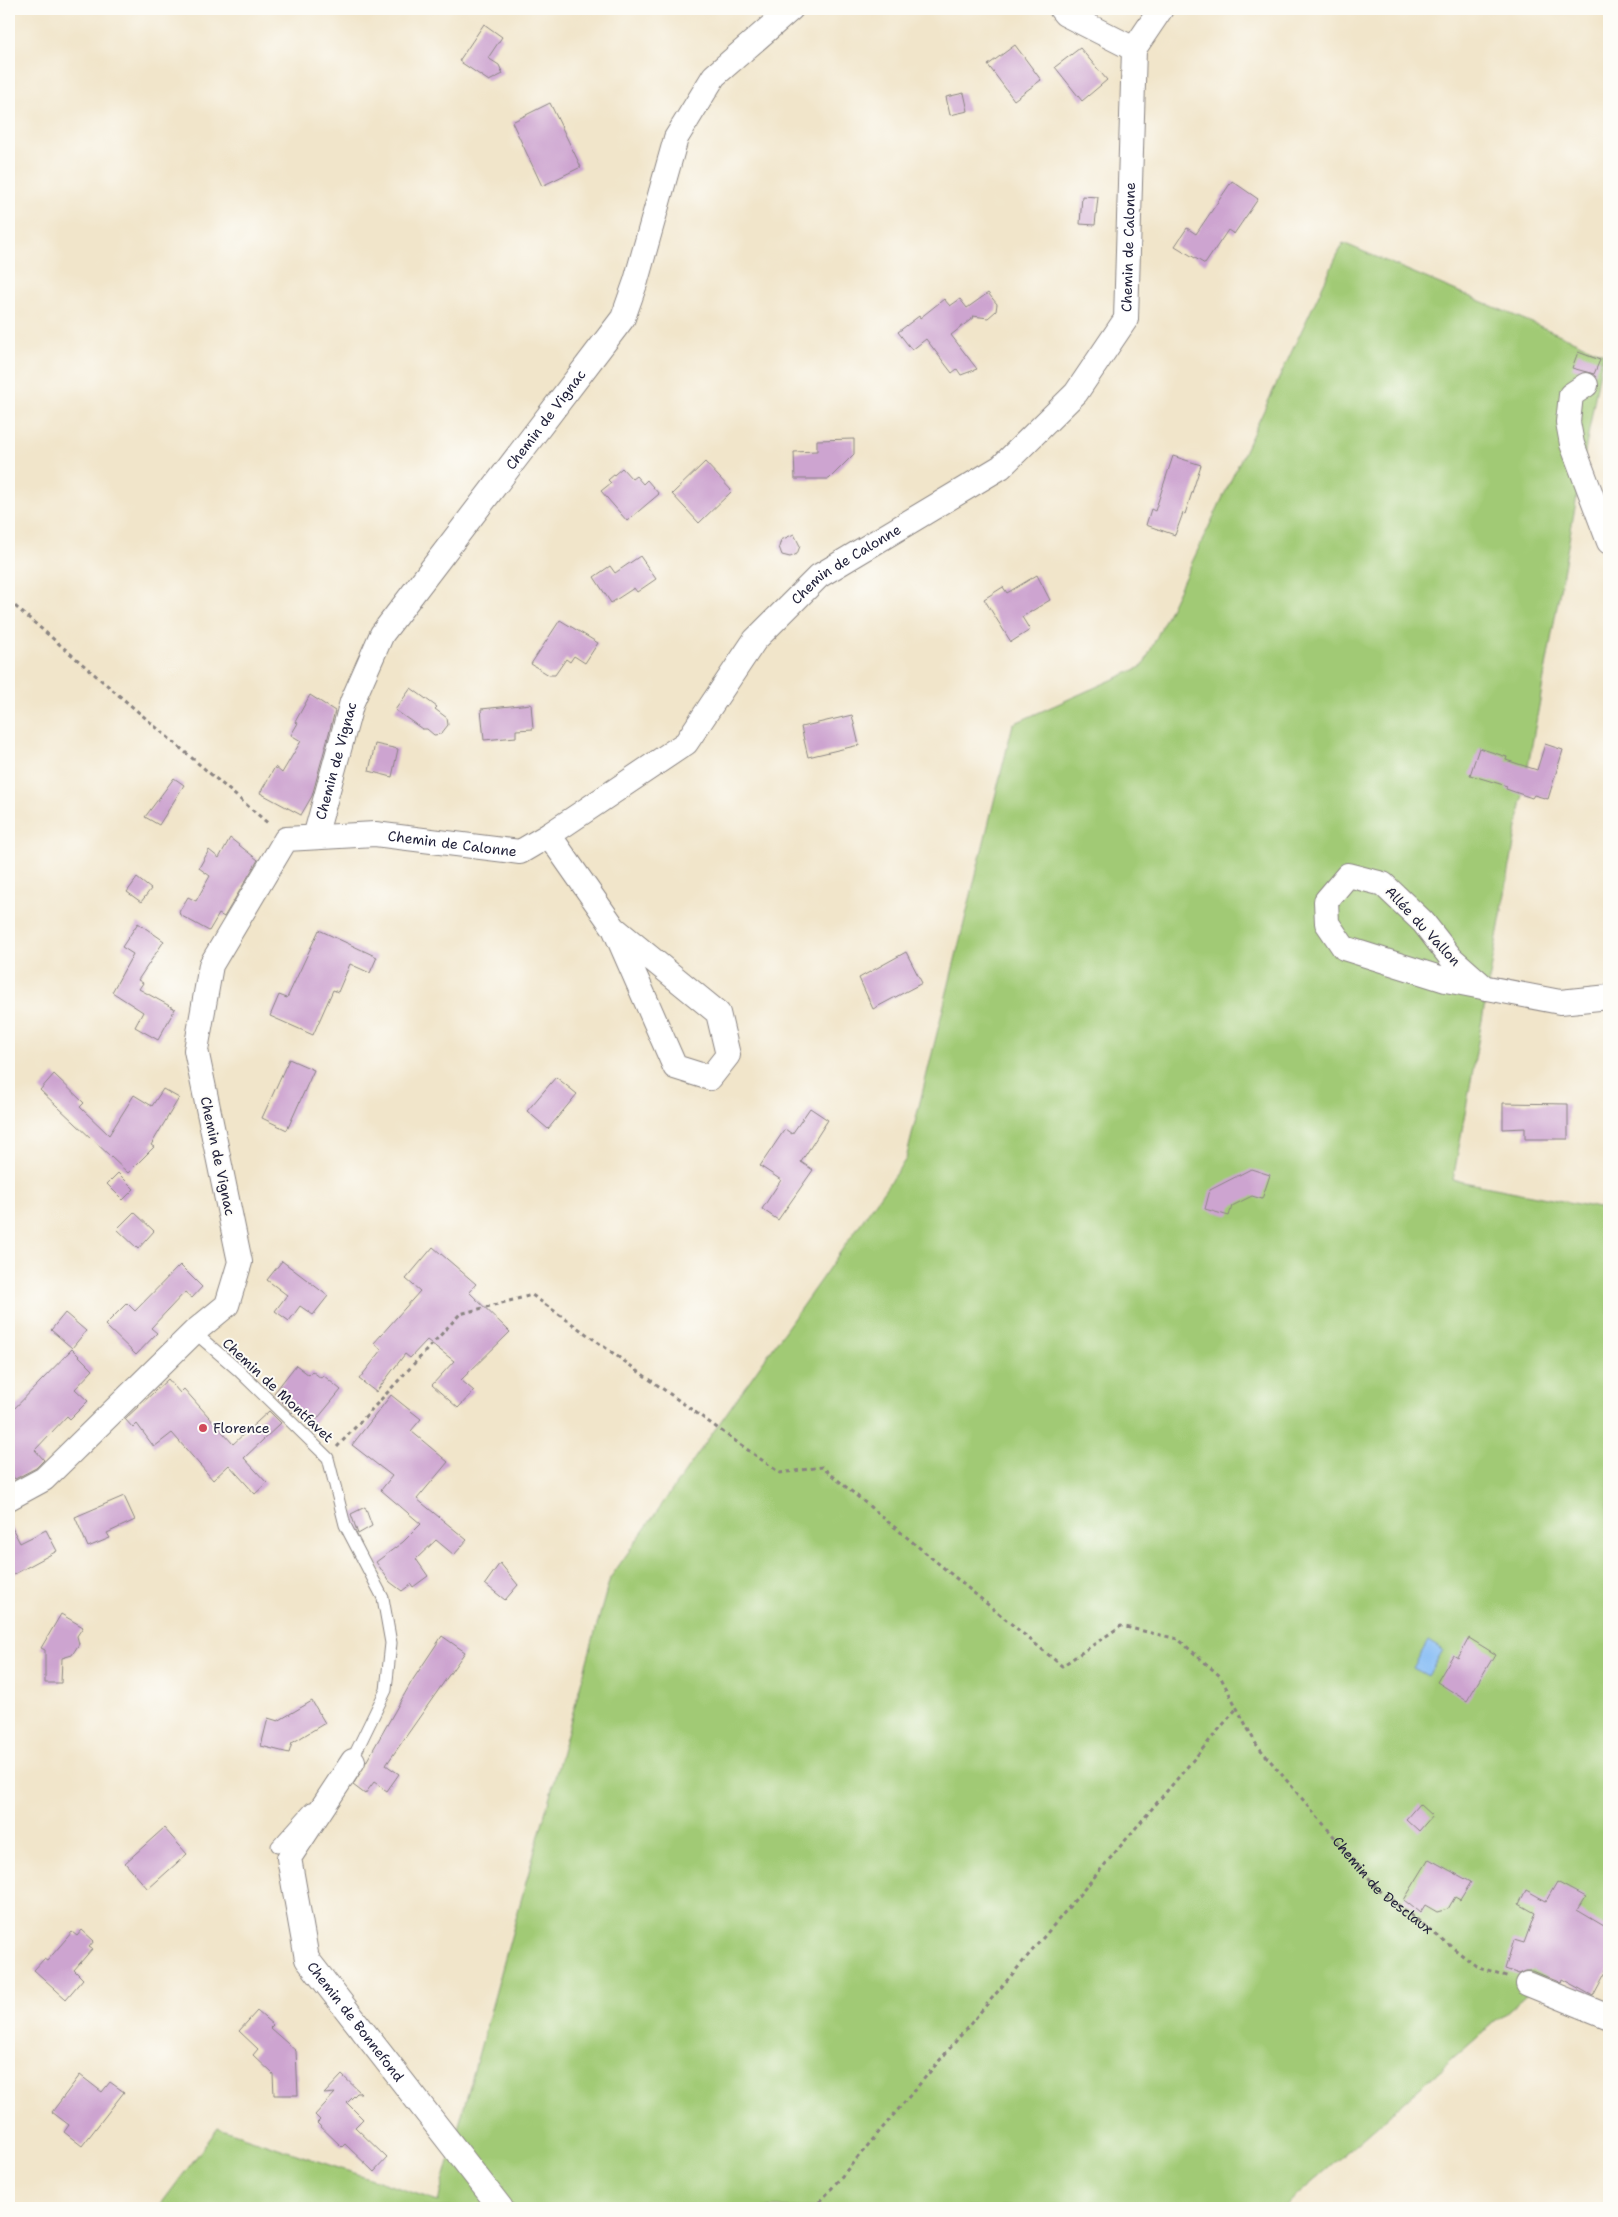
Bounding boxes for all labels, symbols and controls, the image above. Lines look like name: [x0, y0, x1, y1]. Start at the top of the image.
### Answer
street label: Chemin de Calonne: [1117, 182, 1139, 312]
street label: Chemin de Vignac: [502, 366, 590, 473]
street label: Chemin de Calonne: [787, 520, 904, 608]
street label: Chemin de Vignac: [311, 700, 361, 822]
street label: Chemin de Calonne: [387, 827, 518, 861]
street label: Allée du Vallon: [1381, 882, 1465, 970]
street label: Chemin de Vignac: [197, 1095, 239, 1217]
street label: Chemin de Montfavet: [219, 1334, 337, 1446]
place label: Florence: [213, 1419, 270, 1437]
marker: Florence: [197, 1422, 209, 1434]
street label: Chemin de Desclaux: [1329, 1833, 1437, 1938]
street label: Chemin de Bonnefond: [303, 1958, 408, 2085]

